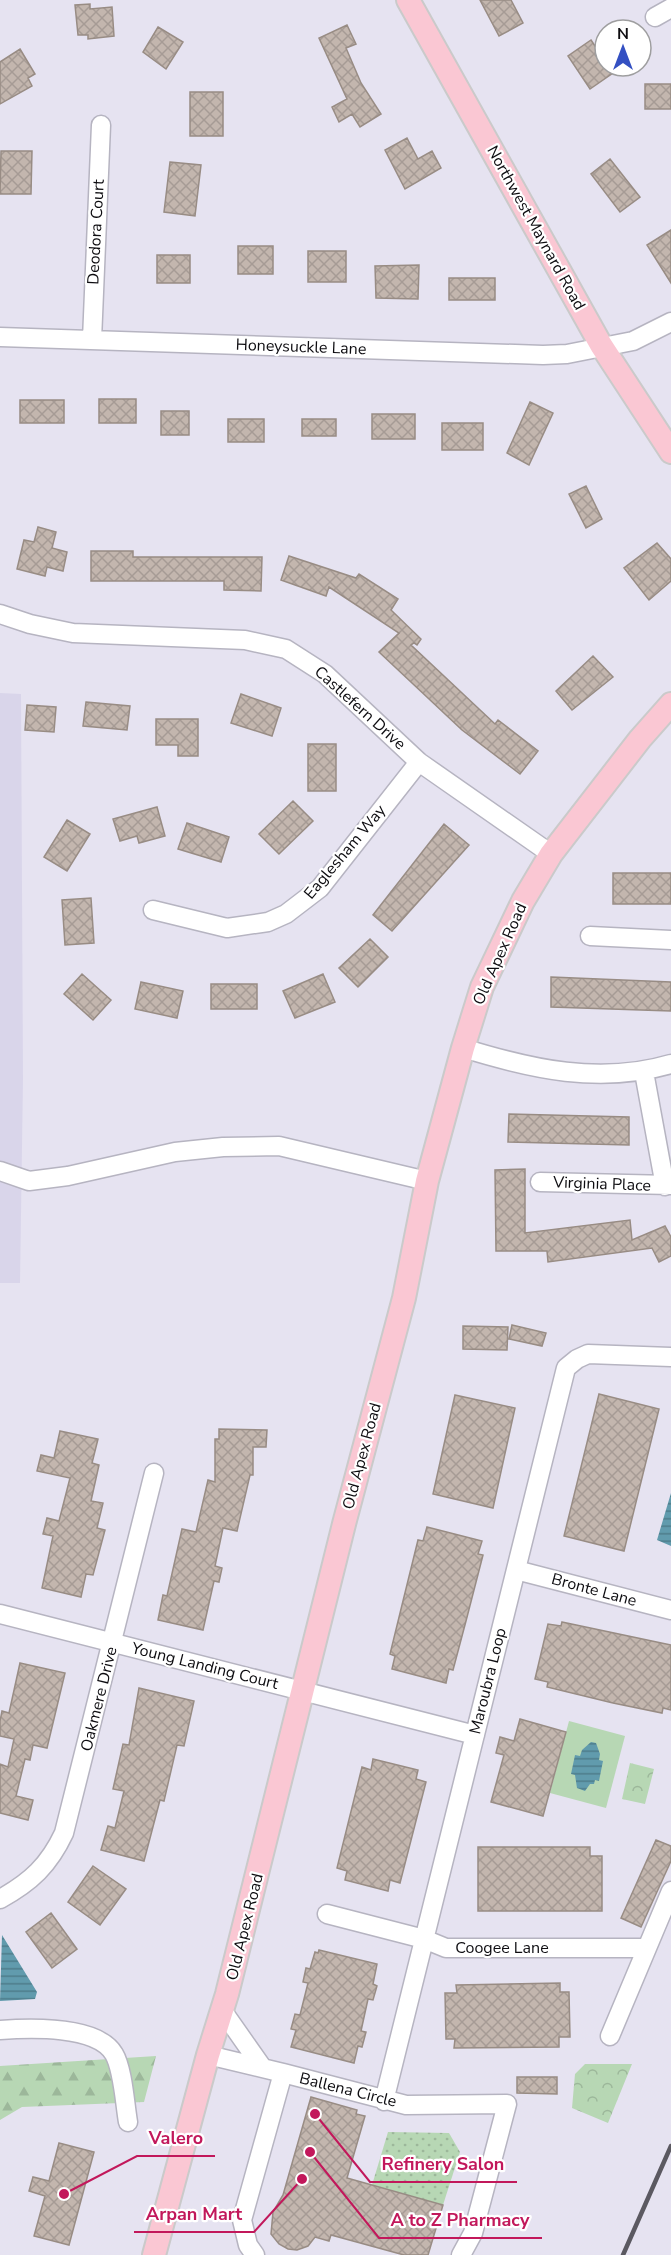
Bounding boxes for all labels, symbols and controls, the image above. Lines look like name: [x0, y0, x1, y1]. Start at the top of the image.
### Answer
north arrow: [593, 18, 653, 78]
text: N: [617, 23, 629, 45]
street label: Northwest Maynard Road: [482, 142, 590, 314]
street label: Deodora Court: [82, 178, 110, 285]
street label: Honeysuckle Lane: [235, 334, 367, 360]
street label: Castlefern Drive: [310, 661, 410, 755]
street label: Eaglesham Way: [299, 800, 391, 904]
street label: Old Apex Road: [468, 899, 532, 1009]
street label: Virginia Place: [552, 1171, 651, 1197]
street label: Old Apex Road: [337, 1400, 387, 1512]
street label: Bronte Lane: [549, 1568, 639, 1612]
street label: Maroubra Loop: [464, 1625, 512, 1737]
street label: Young Landing Court: [128, 1637, 281, 1695]
street label: Oakmere Drive: [75, 1644, 123, 1754]
street label: Old Apex Road: [221, 1871, 269, 1983]
street label: Coogee Lane: [455, 1937, 549, 1959]
street label: Ballena Circle: [297, 2067, 399, 2113]
callout: Valero: [137, 2120, 215, 2156]
text: Valero: [148, 2126, 203, 2150]
callout: Refinery Salon: [370, 2146, 517, 2182]
text: Refinery Salon: [382, 2152, 504, 2176]
callout: Arpan Mart: [134, 2196, 254, 2232]
text: Arpan Mart: [146, 2202, 242, 2226]
callout: A to Z Pharmacy: [379, 2202, 542, 2238]
text: A to Z Pharmacy: [391, 2208, 530, 2232]

